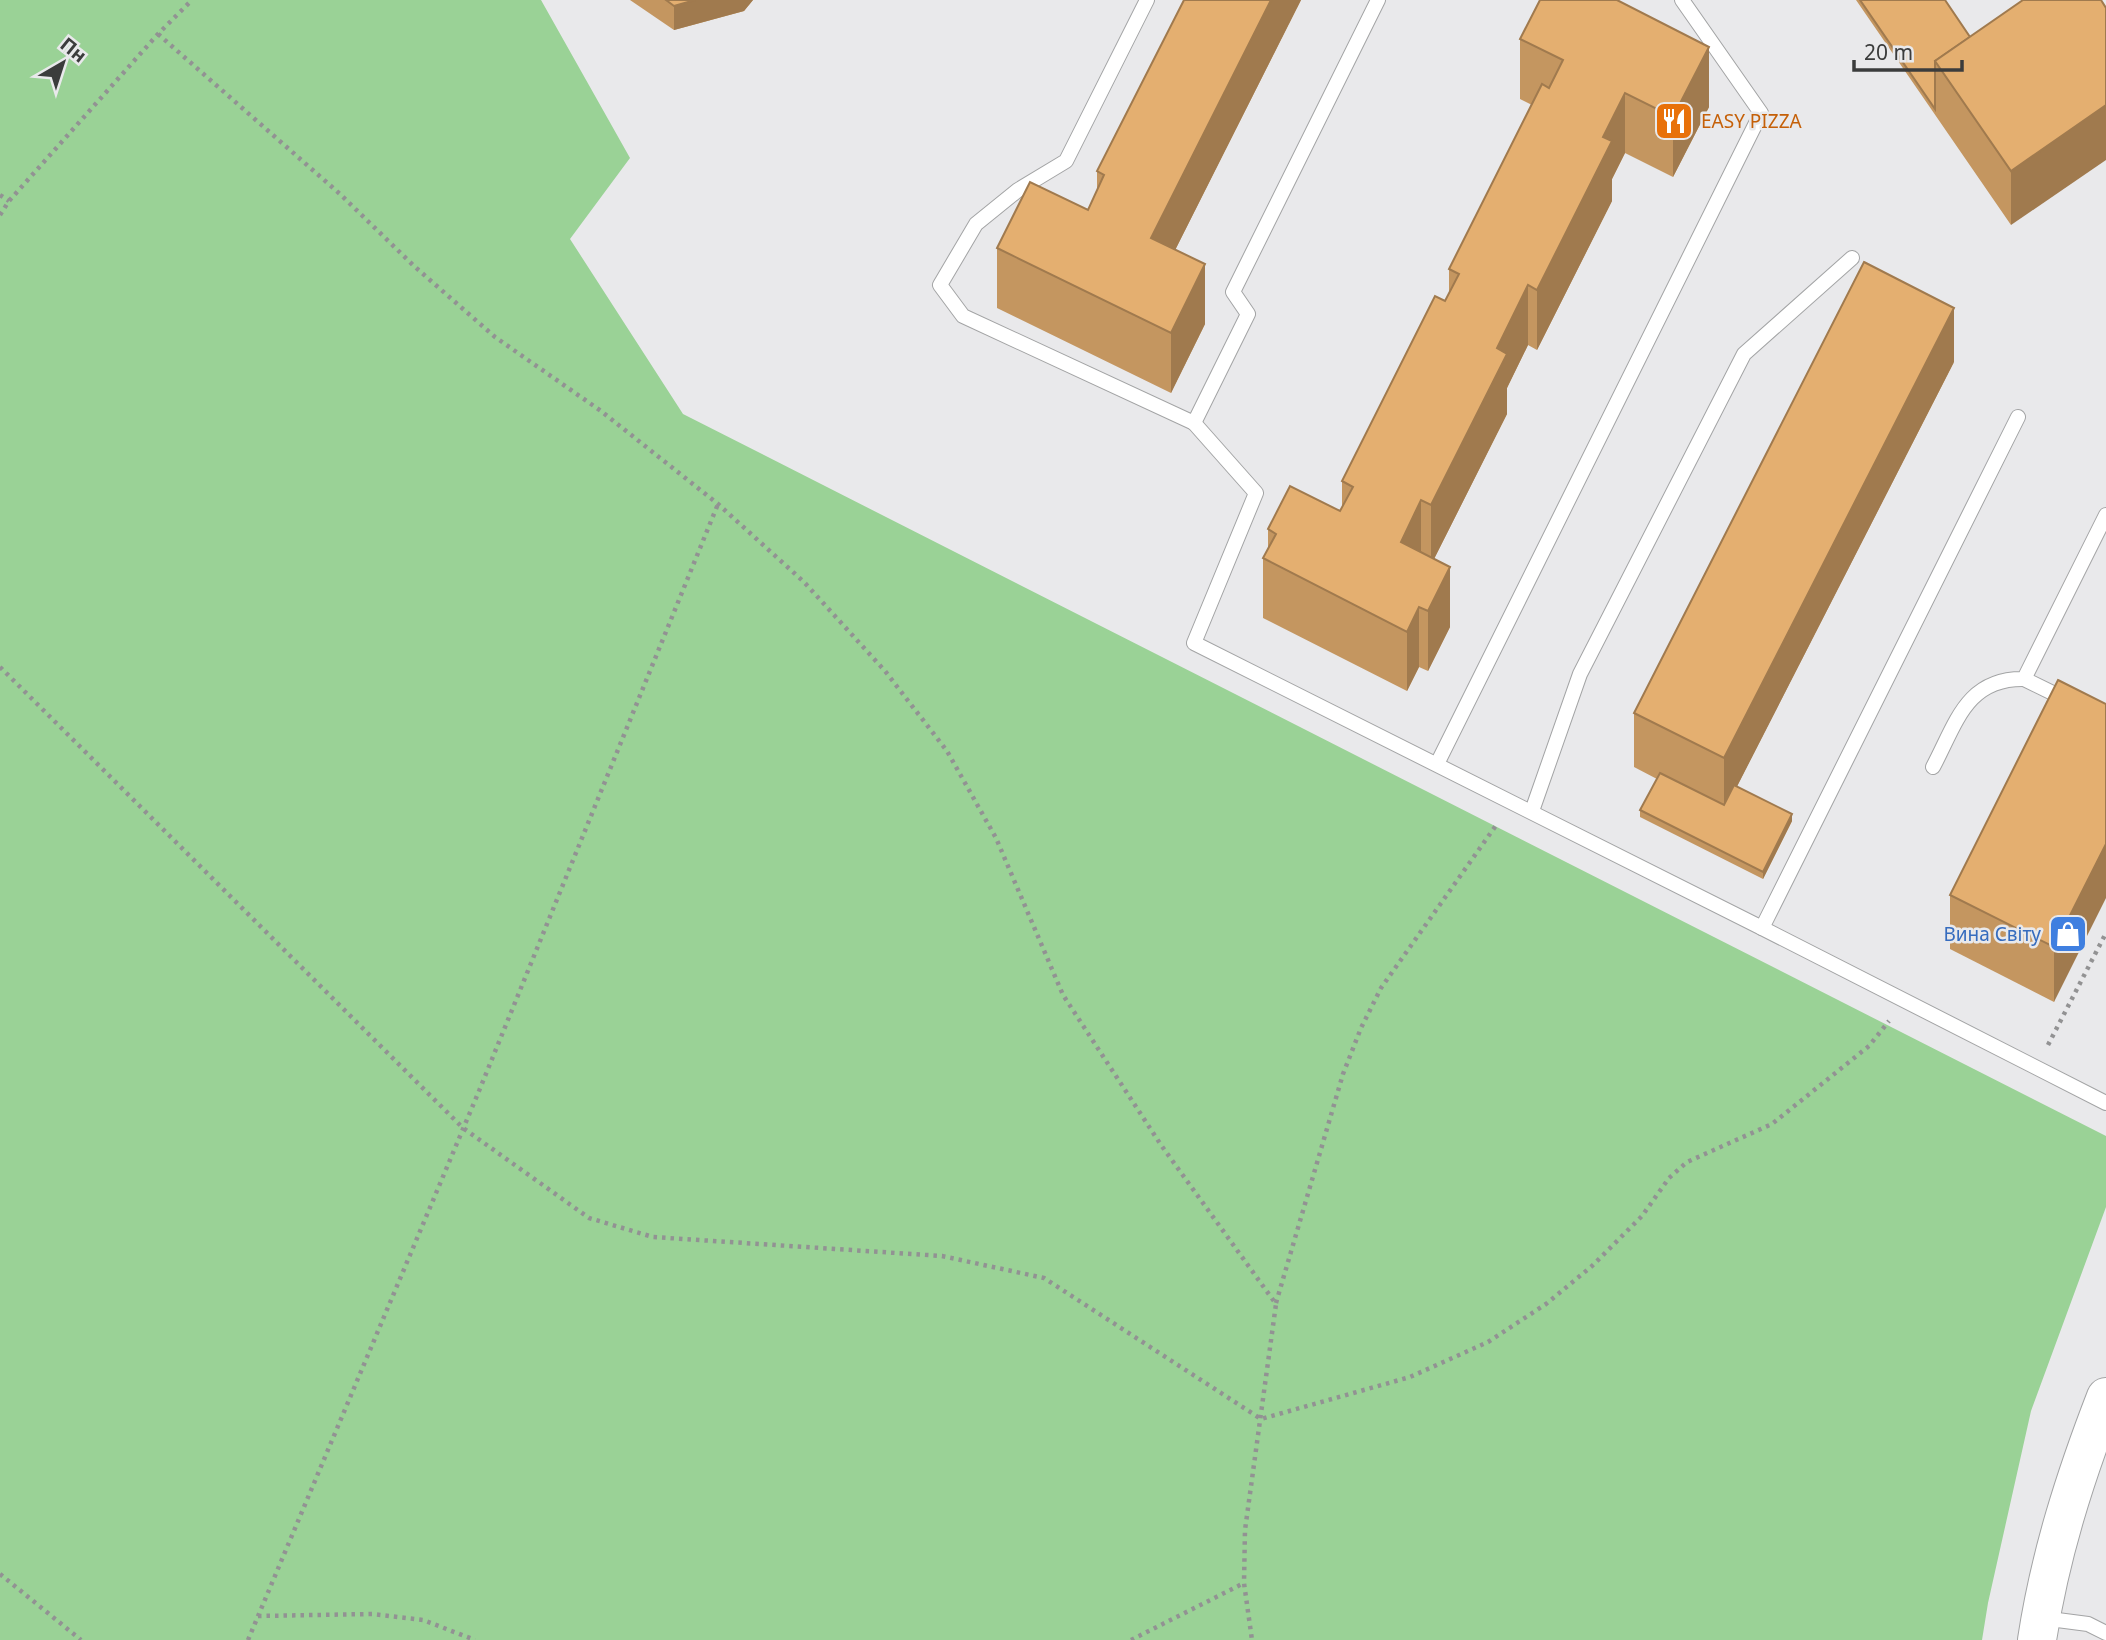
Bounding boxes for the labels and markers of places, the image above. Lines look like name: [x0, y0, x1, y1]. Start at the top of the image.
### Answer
restaurant icon: EASY PIZZA: [1653, 100, 1695, 142]
place label: EASY PIZZA: [1701, 108, 1803, 134]
shop icon: Вина Світу: [2047, 913, 2089, 955]
place label: Вина Світу: [1943, 921, 2041, 947]

